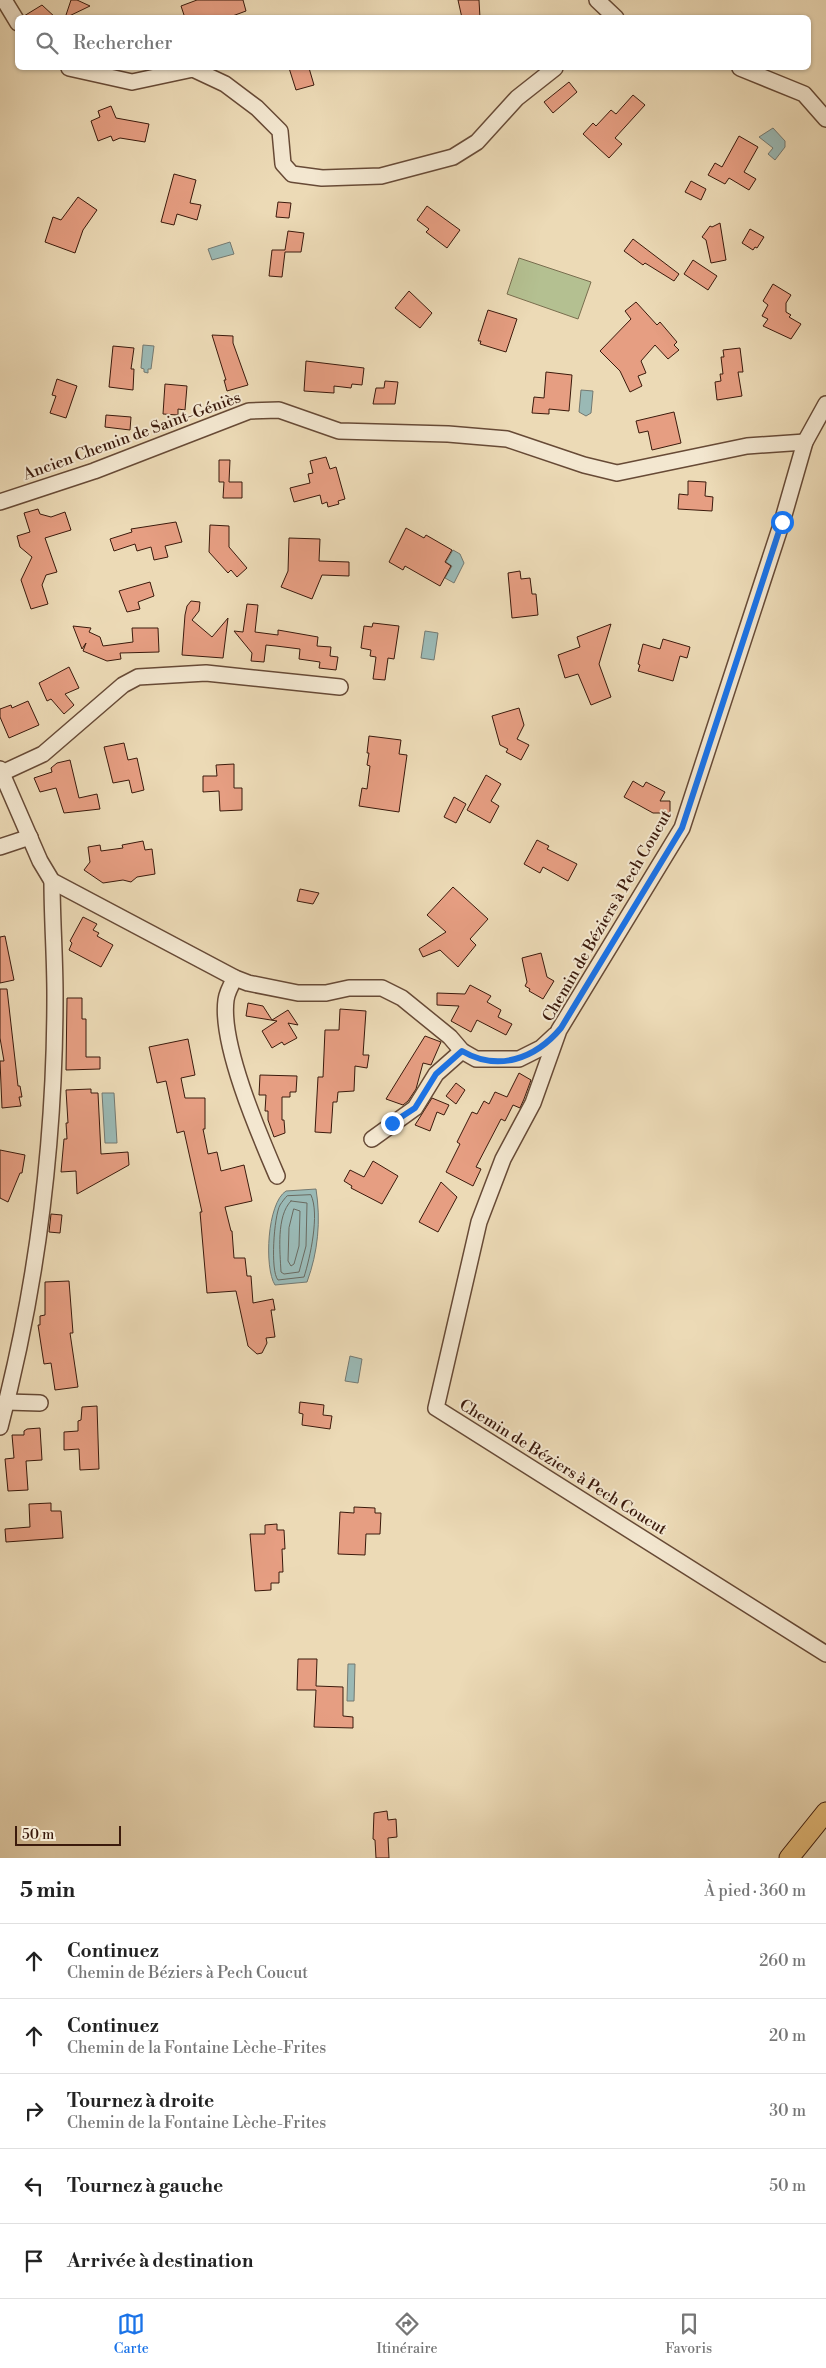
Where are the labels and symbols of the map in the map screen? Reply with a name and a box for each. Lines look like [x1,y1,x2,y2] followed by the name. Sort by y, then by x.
[19,387,244,485] street label: Ancien Chemin de Saint-Géniès
[771,511,794,534] route start
[538,806,676,1025] street label: Chemin de Béziers à Pech Coucut
[381,1112,404,1135] route end
[456,1395,671,1539] street label: Chemin de Béziers à Pech Coucut
[15,1823,121,1846] scale bar

